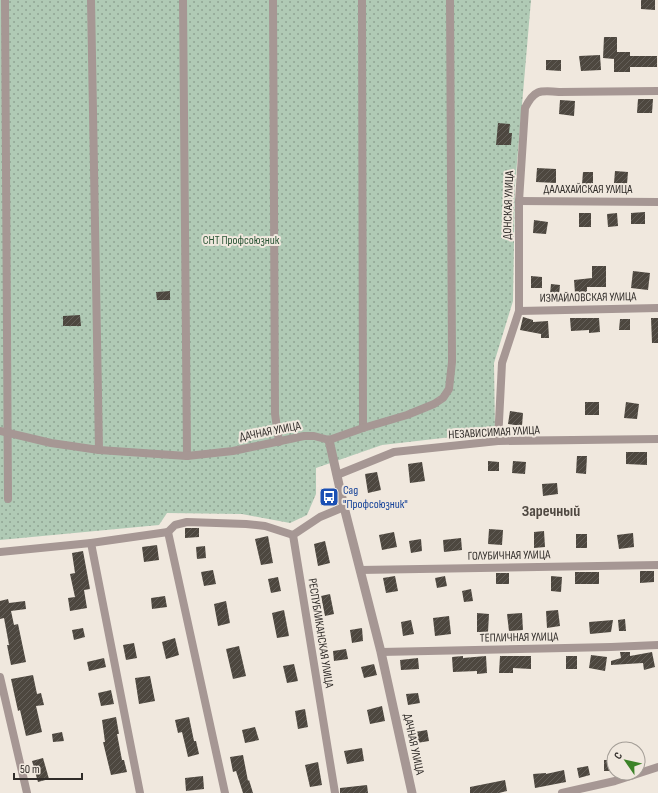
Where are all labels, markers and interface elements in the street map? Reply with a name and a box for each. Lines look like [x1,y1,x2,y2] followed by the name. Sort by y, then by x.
[500,170,517,240] street label: ДОНСКАЯ УЛИЦА
[544,182,633,197] street label: ДАЛАХАЙСКАЯ УЛИЦА
[203,233,280,248] park label: СНТ Профсоюзник
[539,289,637,306] street label: ИЗМАЙЛОВСКАЯ УЛИЦА
[238,418,303,445] street label: ДАЧНАЯ УЛИЦА
[448,423,541,442] street label: НЕЗАВИСИМАЯ УЛИЦА
[343,483,408,512] place label: Сад "Профсоюзник"
[318,486,340,508] bus stop icon: Сад "Профсоюзник"
[522,502,580,521] district label: Заречный
[468,547,551,564] street label: ГОЛУБИЧНАЯ УЛИЦА
[304,577,337,690] street label: РЕСПУБЛИКАНСКАЯ УЛИЦА
[480,629,559,646] street label: ТЕПЛИЧНАЯ УЛИЦА
[400,712,427,777] street label: ДАЧНАЯ УЛИЦА
[606,741,646,781] north arrow
[611,749,625,762] text: С
[14,755,82,781] scale bar
[20,762,40,777] text: 50 m

